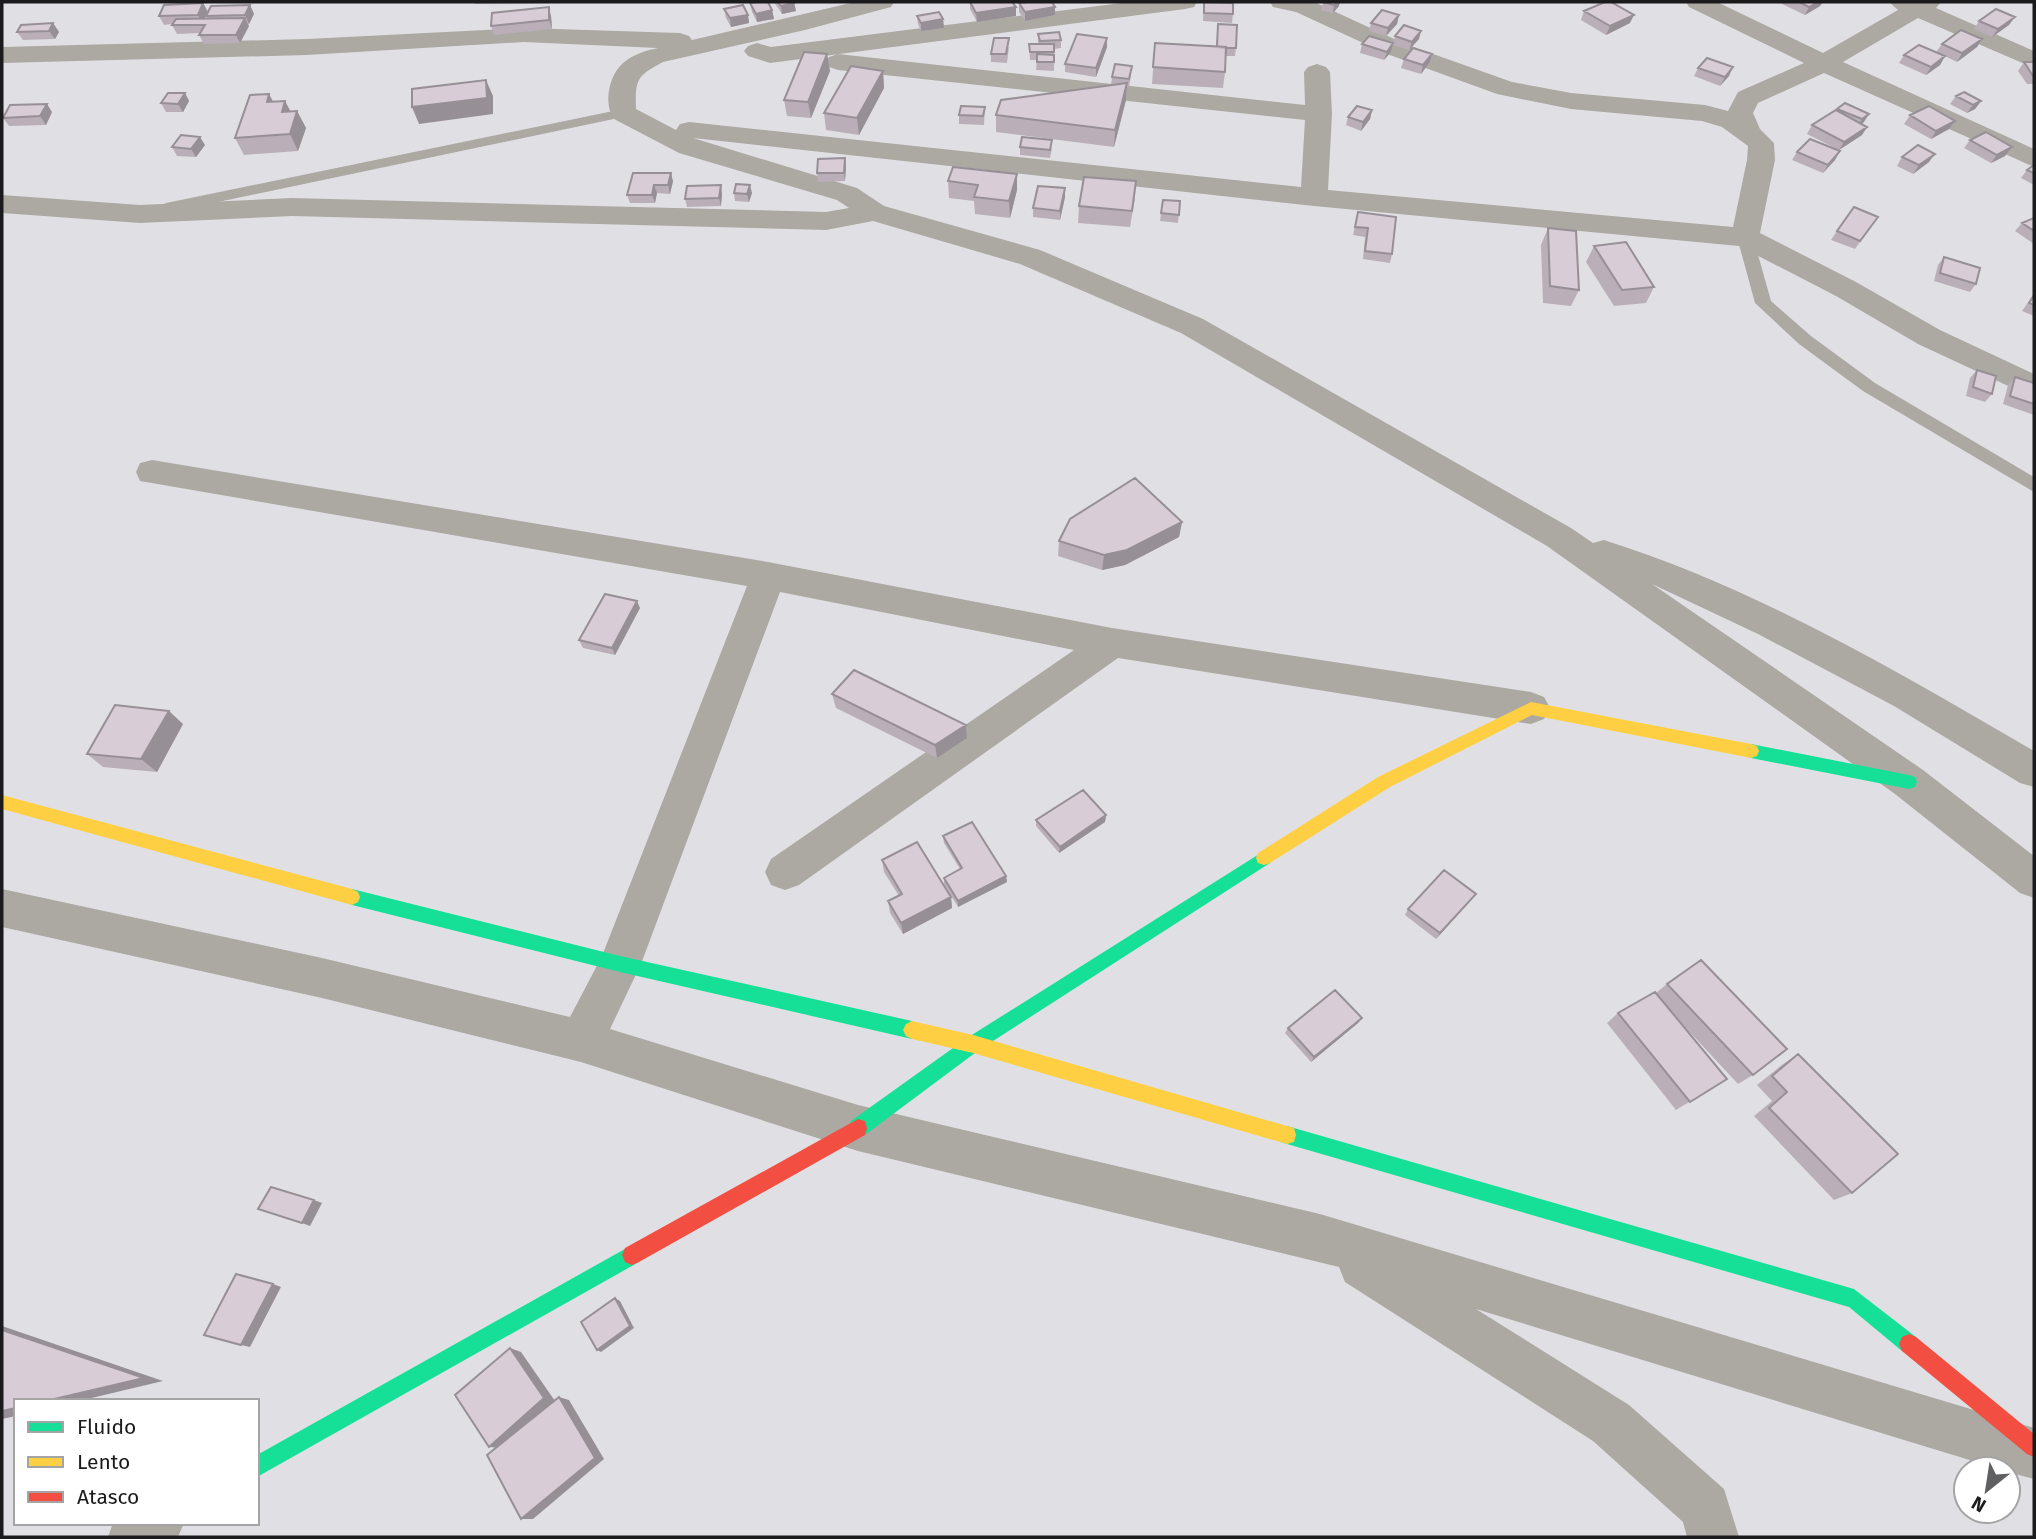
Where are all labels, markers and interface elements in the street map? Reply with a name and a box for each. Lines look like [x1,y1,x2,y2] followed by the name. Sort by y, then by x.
[14,1399,259,1525] legend
[77,1414,136,1440] text: Fluido
[77,1449,130,1475] text: Lento
[1952,1455,2022,1525] north arrow
[77,1484,139,1510] text: Atasco
[1968,1491,1990,1517] text: N

